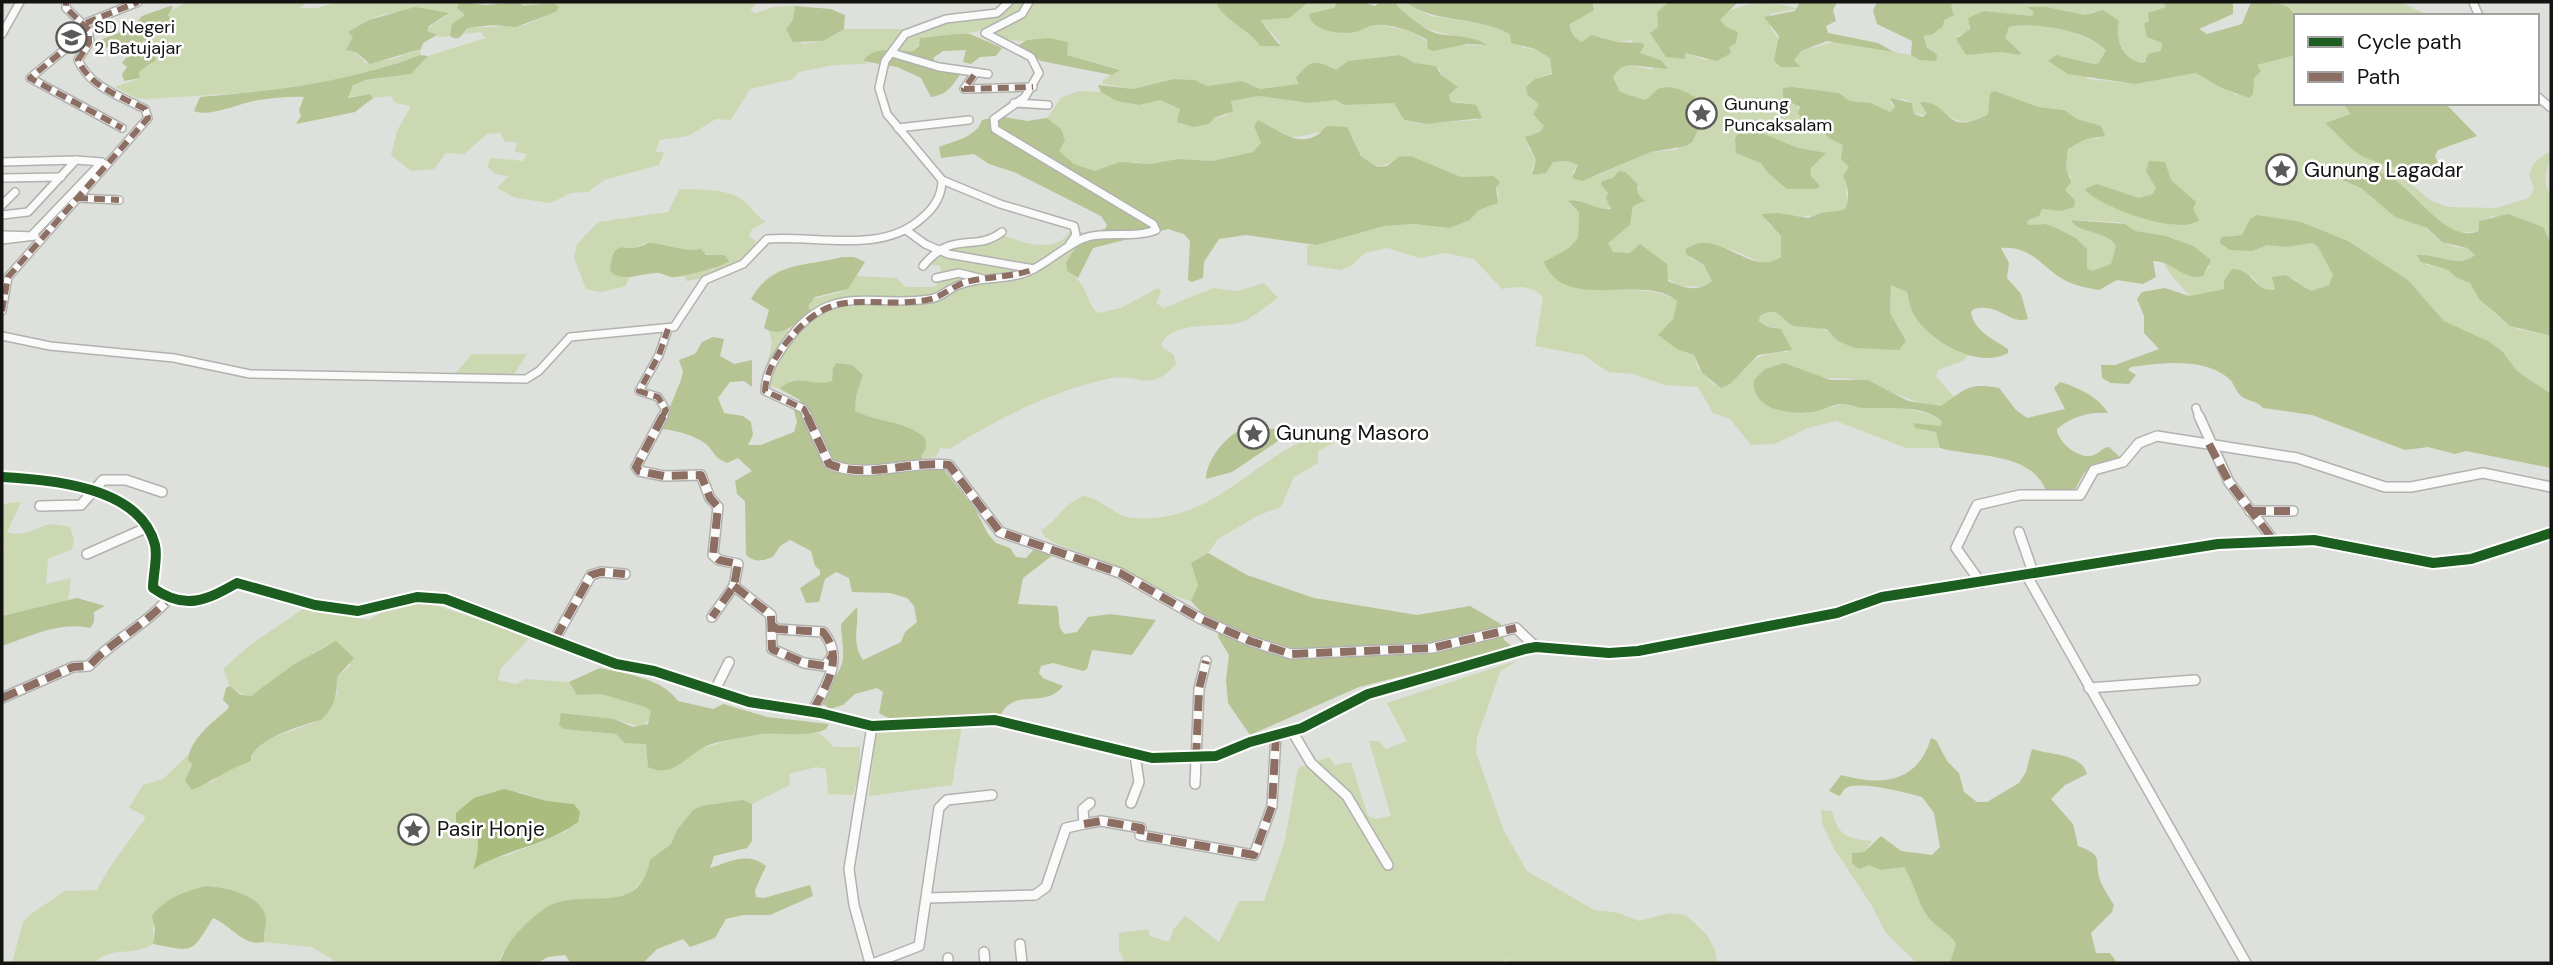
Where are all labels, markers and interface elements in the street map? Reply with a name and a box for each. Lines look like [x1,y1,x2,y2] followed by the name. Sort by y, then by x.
[2294,14,2539,105] legend
[94,15,182,60] place label: SD Negeri 2 Batujajar
[54,20,88,54] school or university icon: SD Negeri 2 Batujajar
[2357,28,2462,56] text: Cycle path
[2357,63,2400,91] text: Path
[1724,92,1832,137] place label: Gunung Puncaksalam
[1684,97,1718,131] place icon: Gunung Puncaksalam
[2264,153,2298,187] place icon: Gunung Lagadar
[2304,156,2464,184] place label: Gunung Lagadar
[1236,416,1270,450] place icon: Gunung Masoro
[1276,419,1429,447] place label: Gunung Masoro
[397,812,431,846] place icon: Pasir Honje
[437,815,545,843] place label: Pasir Honje

